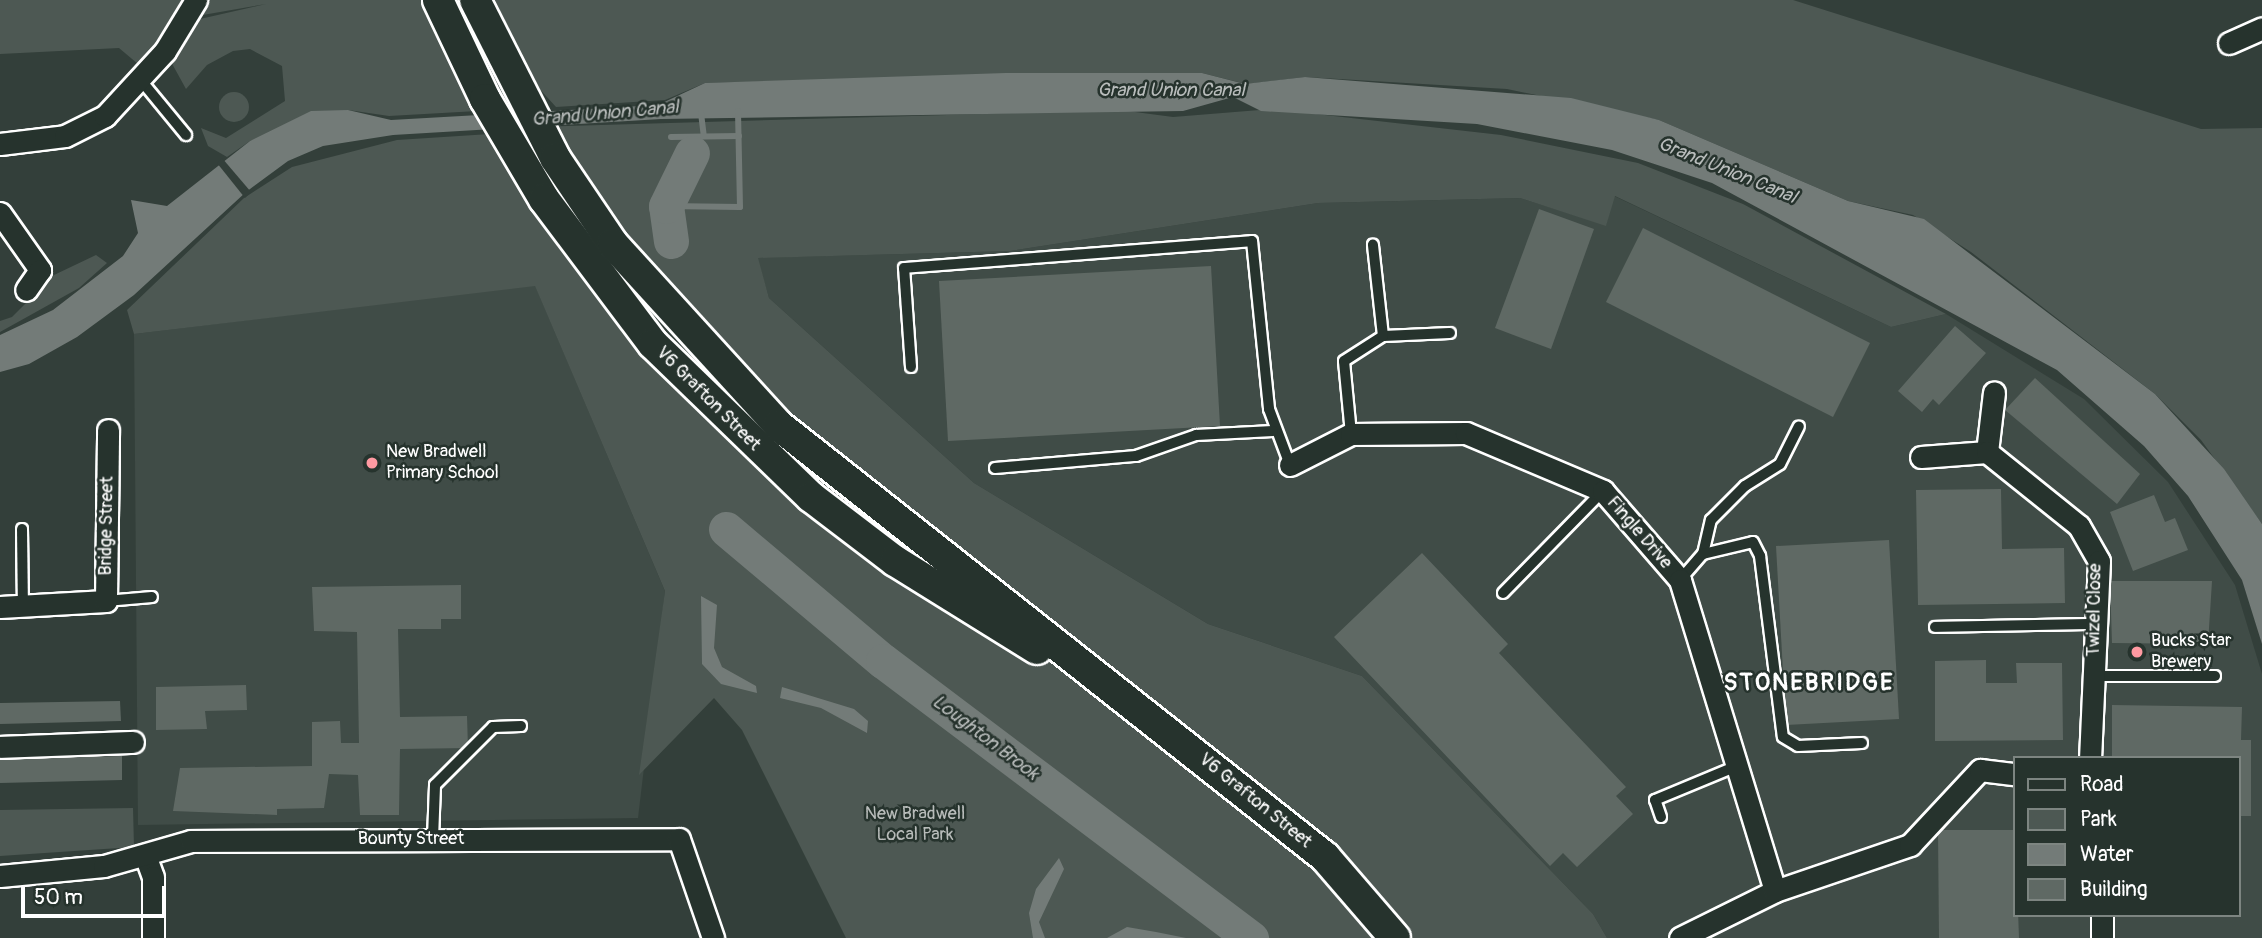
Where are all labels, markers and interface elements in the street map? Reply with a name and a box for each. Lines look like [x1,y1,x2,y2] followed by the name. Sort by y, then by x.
[1097,80,1245,102] water label: Grand Union Canal
[531,96,679,132] water label: Grand Union Canal
[1654,133,1800,209] water label: Grand Union Canal
[651,342,765,456] street label: V6 Grafton Street
[386,442,499,484] place label: New Bradwell Primary School
[364,455,380,471] marker: New Bradwell Primary School
[95,476,119,576] street label: Bridge Street
[1602,492,1676,574] street label: Fingle Drive
[2083,563,2107,657] street label: Twizel Close
[2151,631,2231,674] place label: Bucks Star Brewery
[2129,644,2145,660] marker: Bucks Star Brewery
[1725,669,1893,697] district label: STONEBRIDGE
[927,691,1043,785] water label: Loughton Brook
[1194,749,1316,853] street label: V6 Grafton Street
[2014,756,2241,917] legend
[2080,771,2124,798] text: Road
[865,804,965,846] park label: New Bradwell Local Park
[2080,806,2117,833] text: Park
[358,828,464,850] street label: Bounty Street
[2080,841,2133,868] text: Water
[24,872,170,916] scale bar
[2080,876,2147,903] text: Building
[34,884,83,911] text: 50 m

